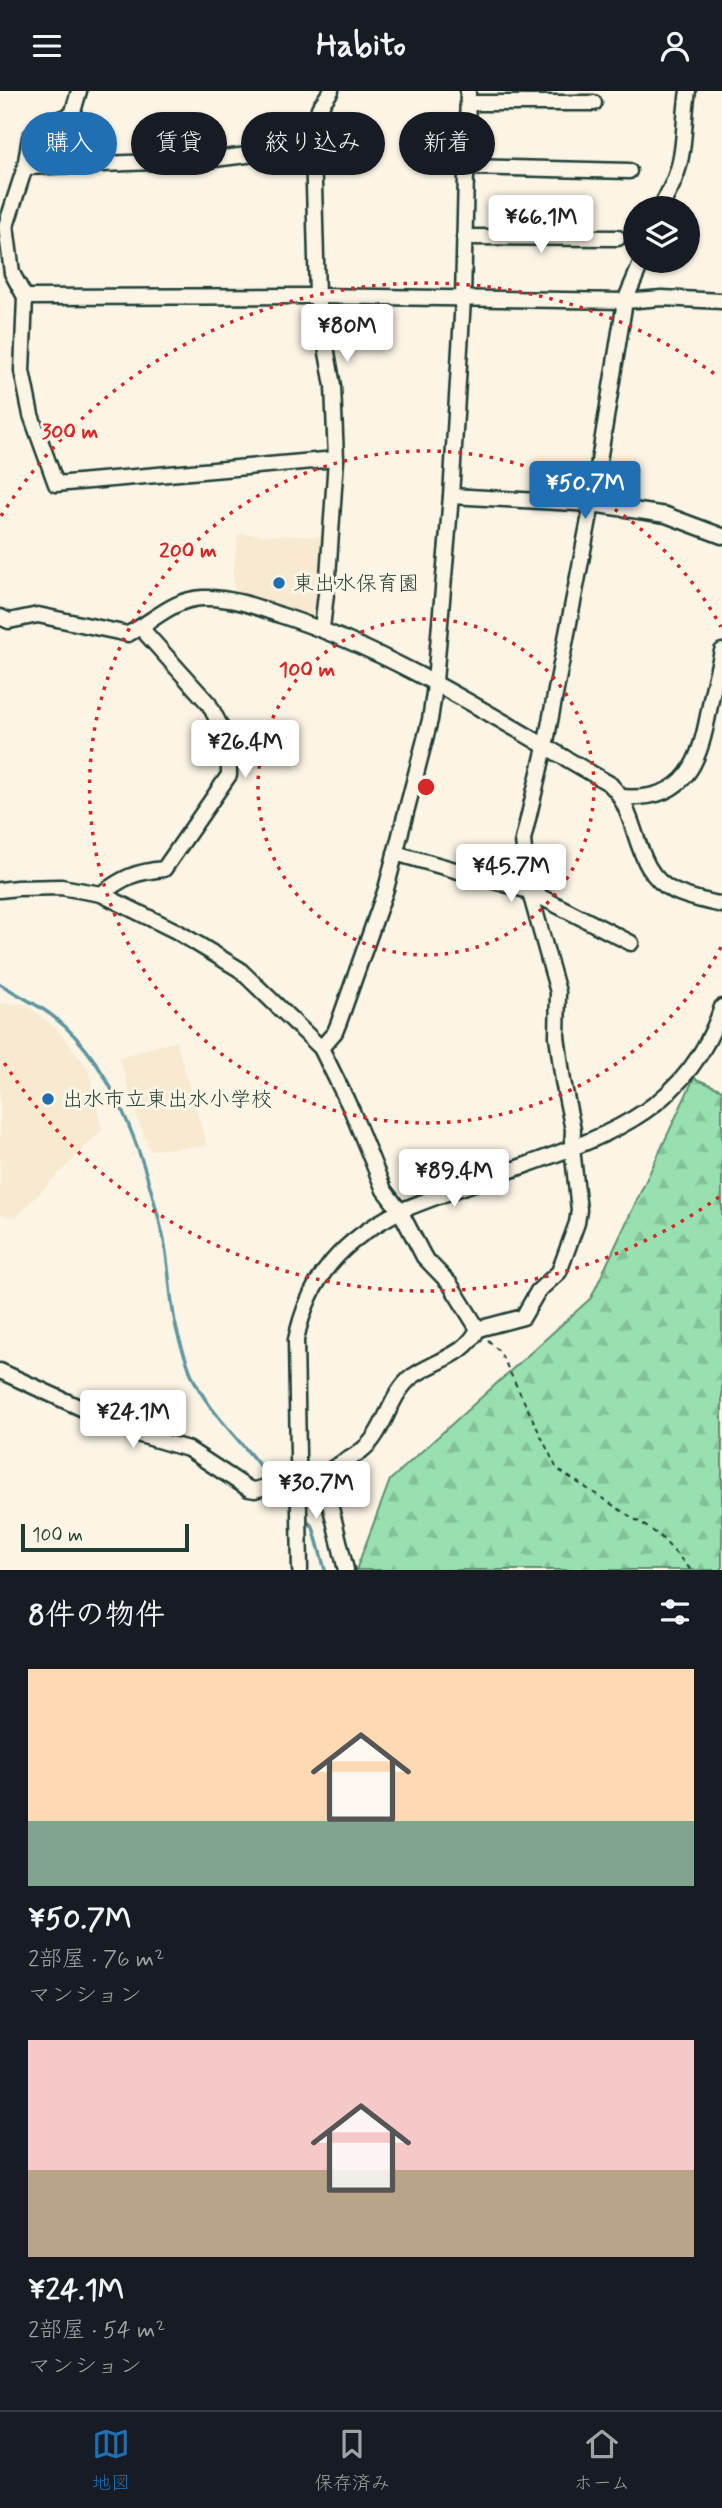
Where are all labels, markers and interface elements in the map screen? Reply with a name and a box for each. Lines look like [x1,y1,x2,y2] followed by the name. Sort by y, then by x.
[316,25,406,67] text: Habito
[28,27,66,65] icon: menu
[656,27,694,65] icon: person
[21,112,117,175] chip: 購入
[131,112,227,175] chip: 賃貸
[241,112,385,175] chip: 絞り込み
[399,112,495,175] chip: 新着
[484,195,598,255] pin: ¥66.1M
[623,196,700,273] map controls
[623,196,700,273] button: layers
[504,203,578,233] text: ¥66.1M
[306,305,388,364] pin: ¥80M
[317,312,377,342] text: ¥80M
[42,418,99,446] text: 300 m
[528,461,642,521] pin: ¥50.7M
[545,469,625,499] text: ¥50.7M
[159,537,217,565] text: 200 m
[293,570,419,598] place label: 東出水保育園
[271,575,287,591] marker: 東出水保育園
[279,656,335,684] text: 100 m
[188,721,302,780] pin: ¥26.4M
[207,728,283,758] text: ¥26.4M
[414,775,438,799] centre of rings
[454,845,568,904] pin: ¥45.7M
[472,852,550,882] text: ¥45.7M
[62,1086,272,1114] place label: 出水市立東出水小学校
[40,1091,56,1107] marker: 出水市立東出水小学校
[397,1149,511,1209] pin: ¥89.4M
[415,1157,493,1187] text: ¥89.4M
[76,1391,190,1450] pin: ¥24.1M
[96,1398,170,1428] text: ¥24.1M
[259,1461,373,1521] pin: ¥30.7M
[278,1469,354,1499] text: ¥30.7M
[21,1521,189,1553] scale bar
[32,1523,83,1548] text: 100 m
[656,1593,694,1631] icon: filters
[28,1596,165,1635] text: 8件の物件
[298,1714,424,1840] icon: home
[28,1900,131,1939] text: ¥50.7M
[28,1945,164,1975] text: 2部屋 · 76 m²
[28,1981,142,2011] text: マンション
[298,2085,424,2211] icon: home
[28,2271,124,2310] text: ¥24.1M
[28,2316,165,2346] text: 2部屋 · 54 m²
[28,2352,142,2382] text: マンション
[92,2425,130,2496] tab: 地図
[314,2425,390,2496] tab: 保存済み
[574,2425,630,2496] tab: ホーム

